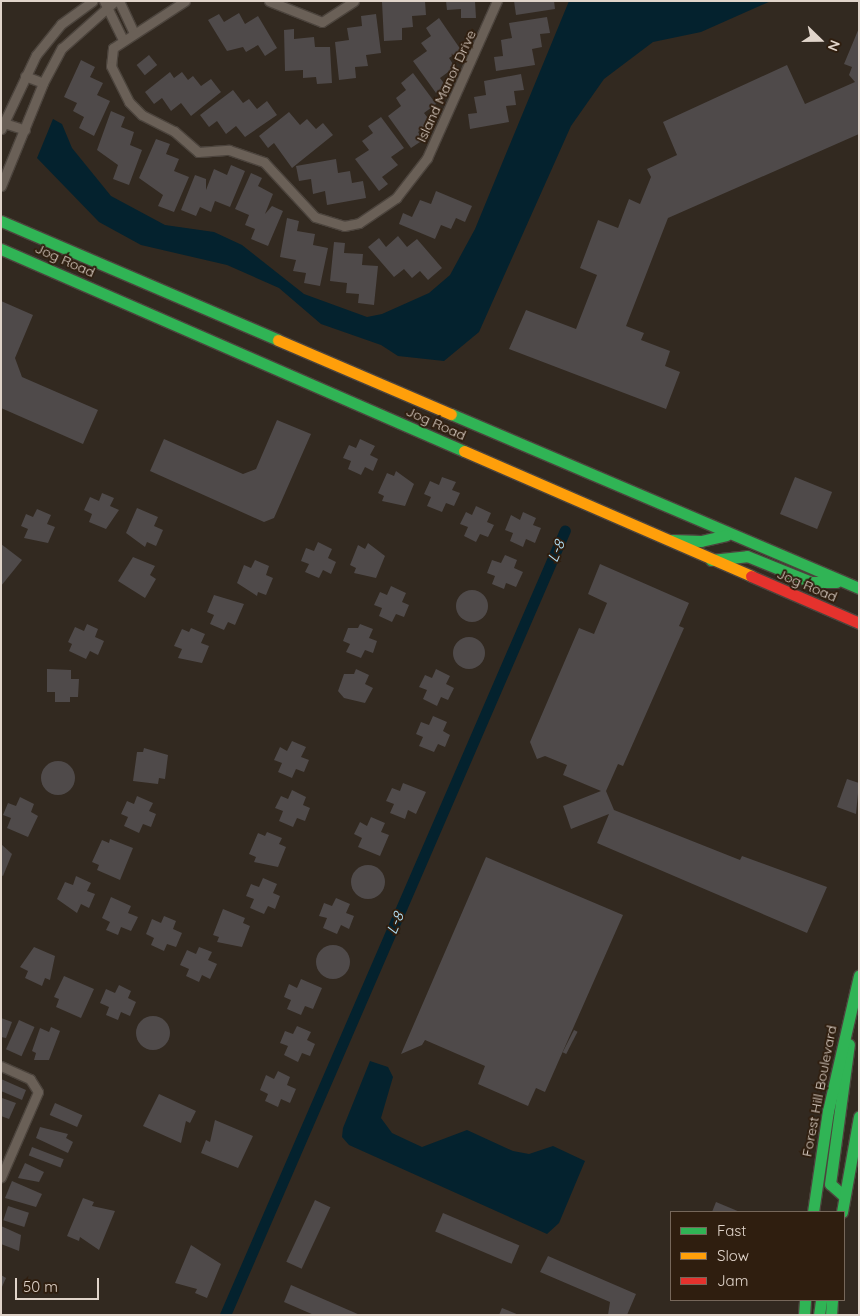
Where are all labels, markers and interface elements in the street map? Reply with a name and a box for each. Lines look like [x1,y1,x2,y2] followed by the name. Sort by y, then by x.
[795,15,845,65] north arrow
[413,27,479,145] street label: Island Manor Drive
[824,37,844,54] text: N
[32,239,98,281] street label: Jog Road
[403,402,469,444] street label: Jog Road
[543,537,569,565] water label: L-8
[774,565,840,605] street label: Jog Road
[382,909,408,937] water label: L-8
[798,1024,840,1158] street label: Forest Hill Boulevard
[670,1211,845,1301] legend
[717,1221,746,1240] text: Fast
[717,1246,749,1265] text: Slow
[18,1268,101,1300] scale bar
[717,1271,748,1290] text: Jam
[23,1277,58,1296] text: 50 m

